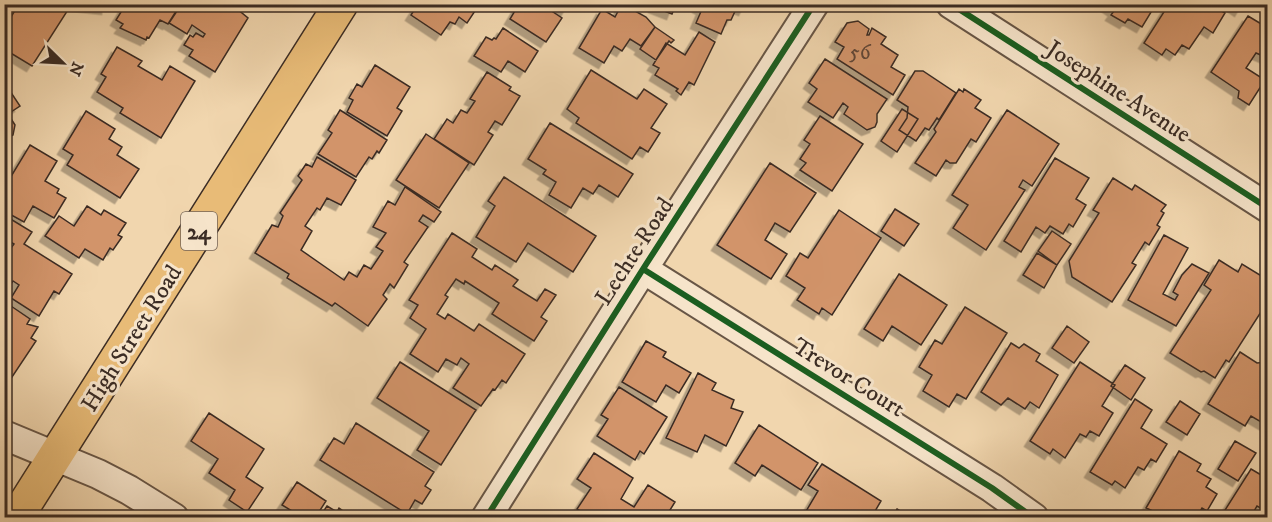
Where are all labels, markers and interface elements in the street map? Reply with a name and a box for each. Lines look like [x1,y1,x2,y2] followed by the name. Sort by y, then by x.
[33,33,93,93] north arrow
[1039,33,1196,150] street label: Josephine Avenue
[849,40,872,66] house number: 56
[64,59,88,79] text: N
[589,192,681,311] street label: Lechte Road
[181,212,217,250] road number: 24
[75,260,189,417] street label: High Street Road
[787,332,910,424] street label: Trevor Court

